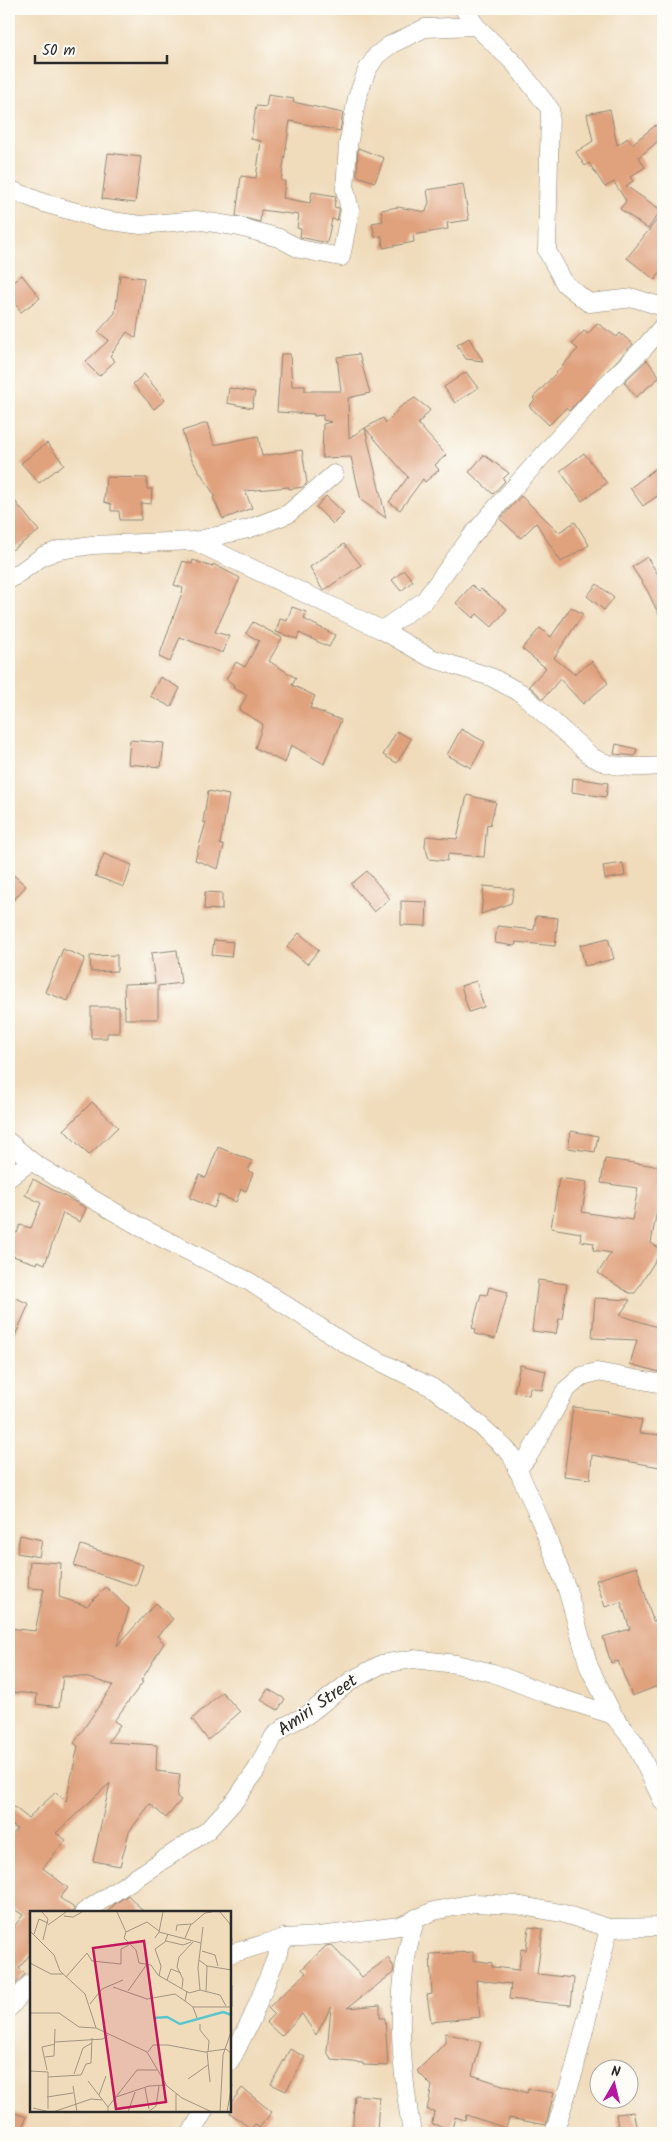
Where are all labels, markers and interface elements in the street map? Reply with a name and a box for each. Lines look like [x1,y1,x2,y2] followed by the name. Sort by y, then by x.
[35,32,168,64] scale bar
[42,39,76,63] text: 50 m
[272,1667,365,1744] street label: Amiri Street
[30,1911,231,2112] inset map
[590,2060,640,2110] north arrow
[610,2061,622,2084] text: N

